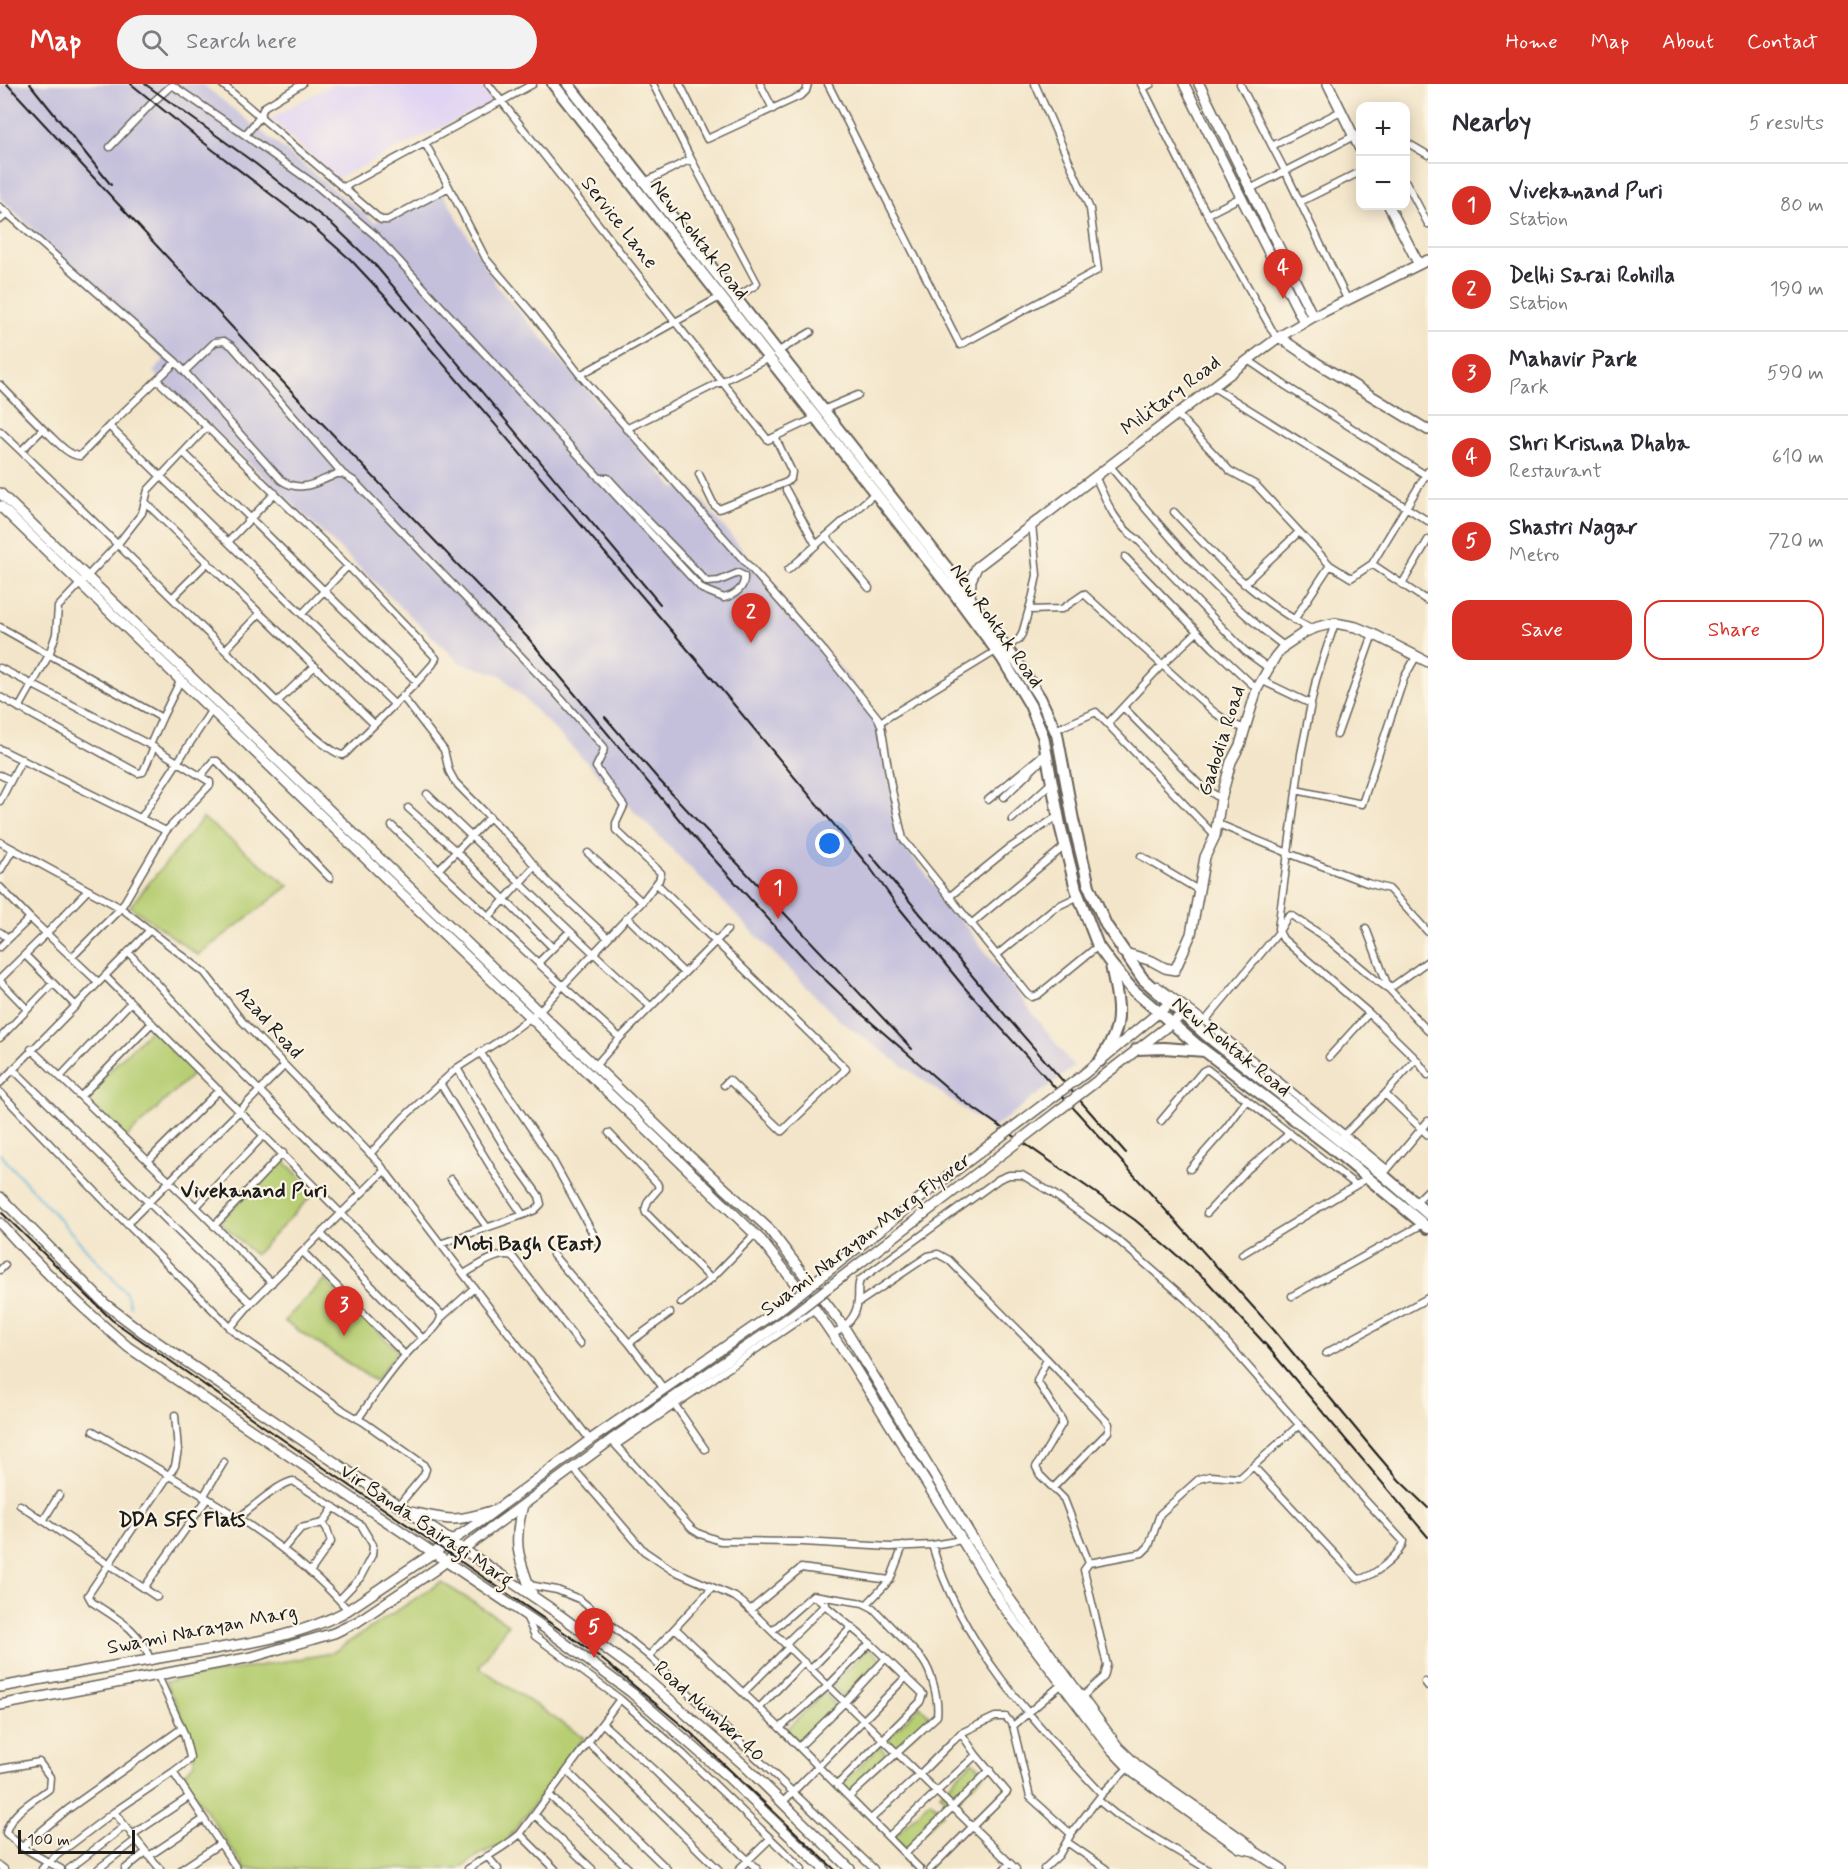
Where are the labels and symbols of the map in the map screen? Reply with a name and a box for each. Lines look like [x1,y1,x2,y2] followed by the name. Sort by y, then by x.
[574,171,664,275] street label: Service Lane
[643,174,755,306] street label: New Rohtak Road
[1264,250,1302,299] pin: 4
[1116,350,1226,442] street label: Military Road
[943,558,1049,694] street label: New Rohtak Road
[732,594,771,643] pin: 2
[1192,682,1252,800] street label: Gadodia Road
[815,829,844,858] your location
[758,870,798,919] pin: 1
[229,981,309,1065] street label: Azad Road
[1166,990,1296,1104] street label: New Rohtak Road
[755,1147,977,1323] street label: Swami Narayan Marg Flyover
[181,1177,328,1205] district label: Vivekanand Puri
[453,1230,601,1260] district label: Moti Bagh (East)
[324,1286,364,1336] pin: 3
[333,1458,518,1596] street label: Vir Banda Bairagi Marg
[118,1506,246,1534] district label: DDA SFS Flats
[105,1598,299,1662] street label: Swami Narayan Marg
[574,1608,614,1658] pin: 5
[648,1655,770,1769] street label: Road Number 40
[18,1827,135,1854] scale bar

